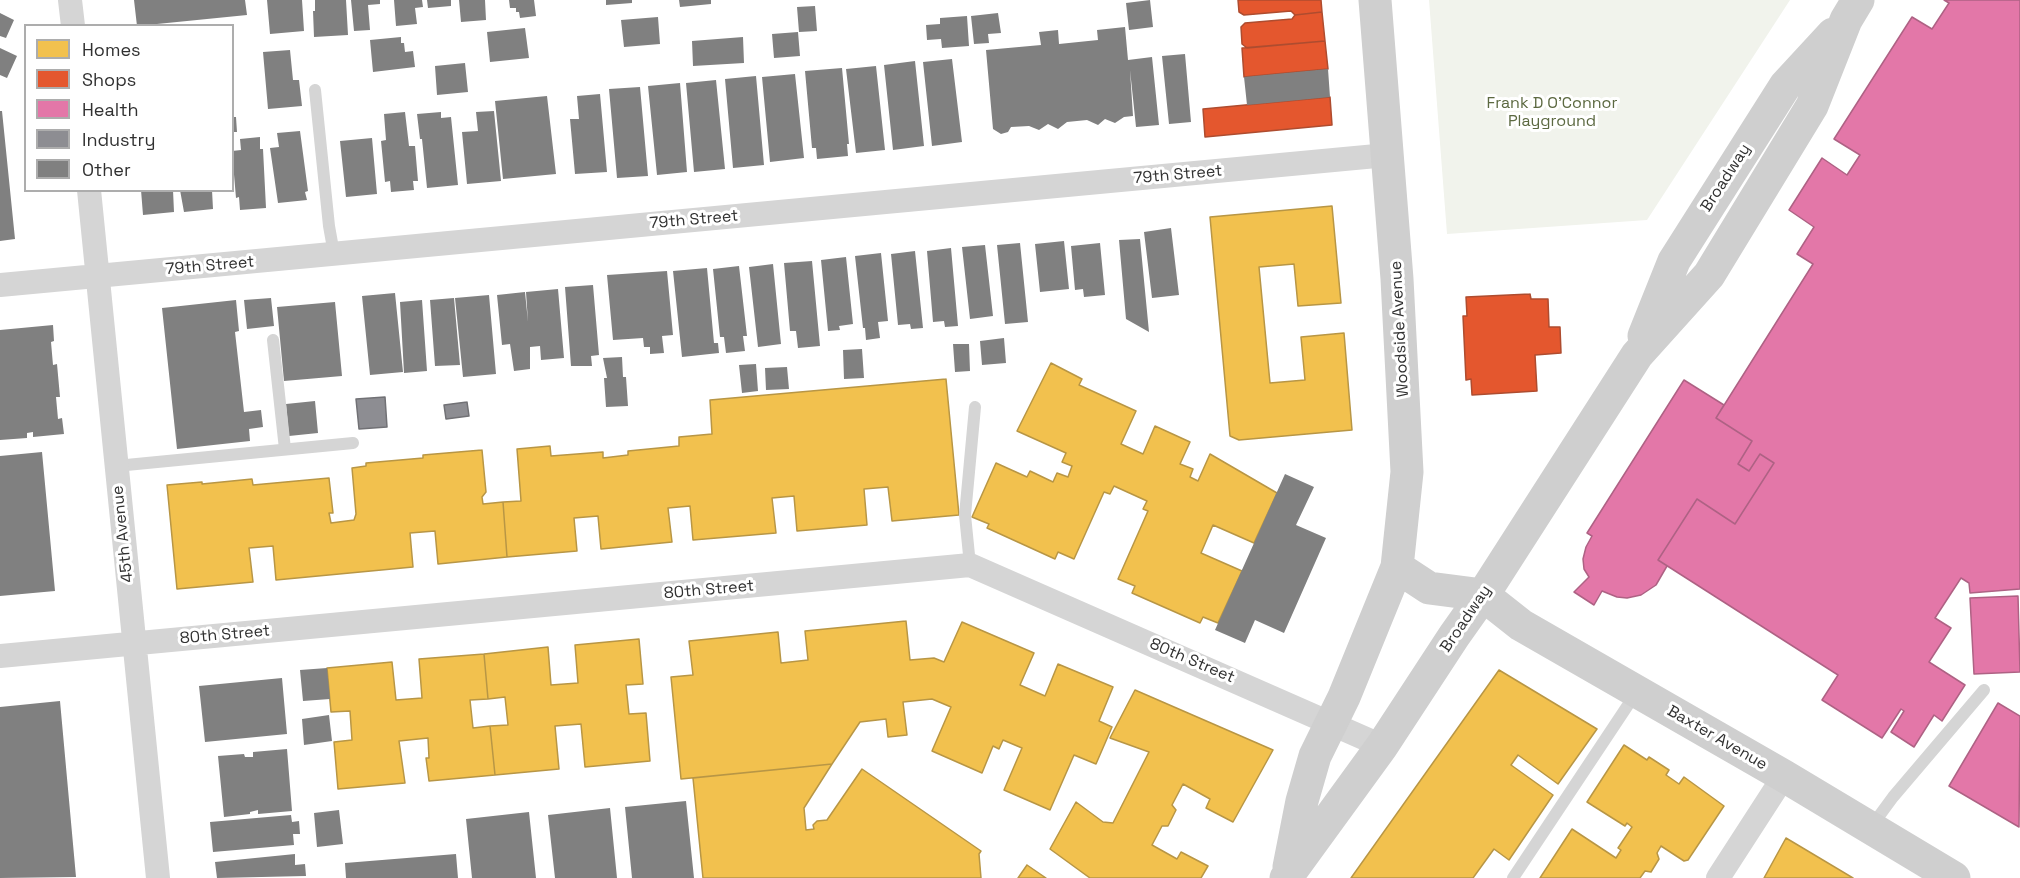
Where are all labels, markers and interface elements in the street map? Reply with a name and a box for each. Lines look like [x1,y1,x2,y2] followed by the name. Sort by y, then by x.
[24,24,234,192] legend
[82,38,141,61] text: Homes
[82,68,136,91] text: Shops
[1487,94,1617,132] park label: Frank D O'Connor Playground
[82,98,139,121] text: Health
[82,128,155,151] text: Industry
[1697,140,1755,216] street label: Broadway
[82,158,131,181] text: Other
[1133,162,1223,188] street label: 79th Street
[649,207,739,233] street label: 79th Street
[165,253,255,279] street label: 79th Street
[1387,260,1413,398] street label: Woodside Avenue
[108,485,138,583] street label: 45th Avenue
[663,576,755,604] street label: 80th Street
[1437,582,1495,656] street label: Broadway
[179,621,271,649] street label: 80th Street
[1147,635,1237,687] street label: 80th Street
[1664,702,1770,774] street label: Baxter Avenue

